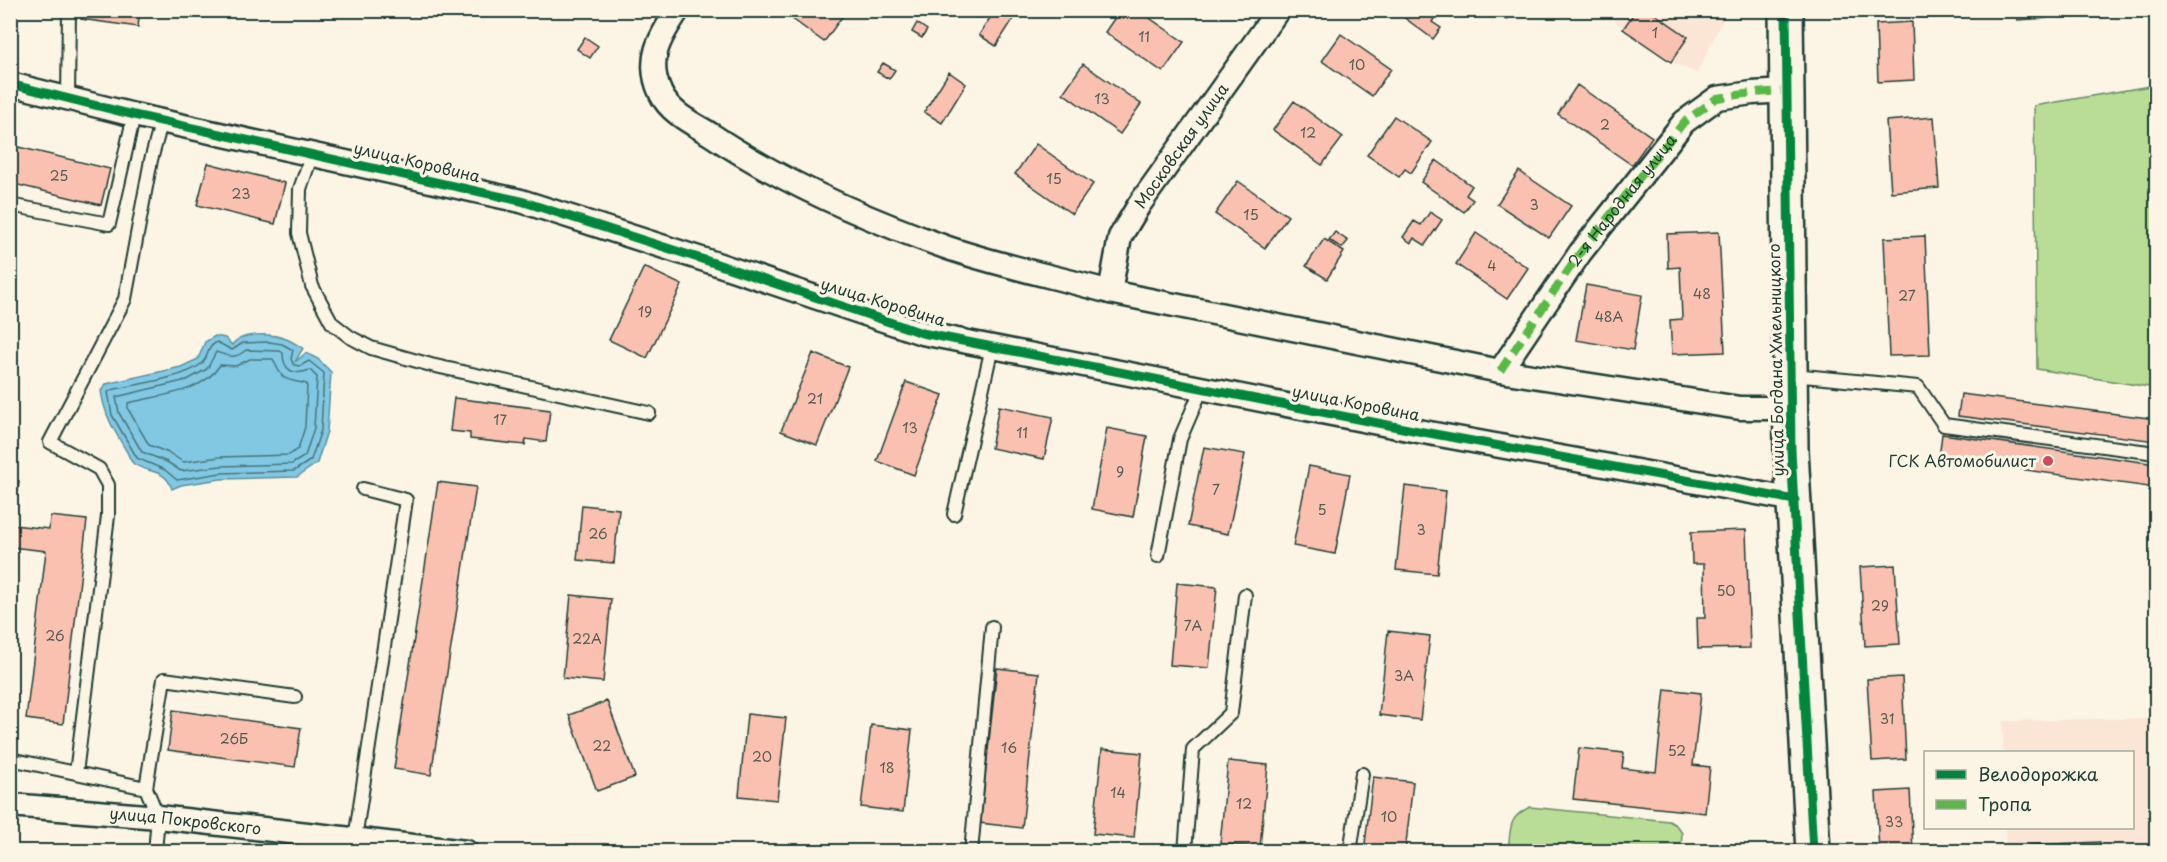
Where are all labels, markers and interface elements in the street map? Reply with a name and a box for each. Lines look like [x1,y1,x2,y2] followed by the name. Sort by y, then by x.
[1652,22,1658,43] house number: 1
[1138,26,1150,47] house number: 11
[1349,54,1365,75] house number: 10
[1128,78,1233,213] street label: Московская улица
[1094,88,1110,109] house number: 13
[1600,114,1610,135] house number: 2
[1300,122,1316,143] house number: 12
[1561,128,1681,271] street label: 2-я Народная улица
[352,135,483,187] street label: улица Коровина
[50,165,68,186] house number: 25
[1046,168,1062,189] house number: 15
[232,183,250,204] house number: 23
[1529,194,1539,215] house number: 3
[1243,204,1259,225] house number: 15
[1761,243,1789,477] street label: улица Богдана Хмельницкого
[1487,255,1497,276] house number: 4
[818,271,949,331] street label: улица Коровина
[1693,283,1711,304] house number: 48
[1898,285,1916,306] house number: 27
[638,301,652,322] house number: 19
[1595,306,1624,327] house number: 48А
[1290,378,1422,426] street label: улица Коровина
[807,388,823,409] house number: 21
[493,409,507,430] house number: 17
[902,417,918,438] house number: 13
[1016,422,1028,443] house number: 11
[1889,448,2036,472] place label: ГСК Автомобилист
[2041,454,2055,468] marker: ГСК Автомобилист
[1116,461,1124,482] house number: 9
[1212,479,1220,500] house number: 7
[1317,499,1327,520] house number: 5
[1416,519,1426,540] house number: 3
[588,523,608,544] house number: 26
[1716,580,1736,601] house number: 50
[1871,595,1889,616] house number: 29
[1184,615,1203,636] house number: 7А
[45,625,65,646] house number: 26
[572,628,602,649] house number: 22А
[1394,665,1414,686] house number: 3А
[1880,708,1894,729] house number: 31
[220,728,248,749] house number: 26Б
[593,735,611,756] house number: 22
[1001,737,1017,758] house number: 16
[1668,740,1686,761] house number: 52
[752,746,772,767] house number: 20
[1924,751,2134,829] legend
[879,757,895,778] house number: 18
[1978,760,2099,787] text: Велодорожка
[1110,782,1126,803] house number: 14
[1978,790,2031,817] text: Тропа
[1236,793,1252,814] house number: 12
[108,800,263,840] street label: улица Покровского
[1381,806,1397,827] house number: 10
[1885,811,1903,832] house number: 33

